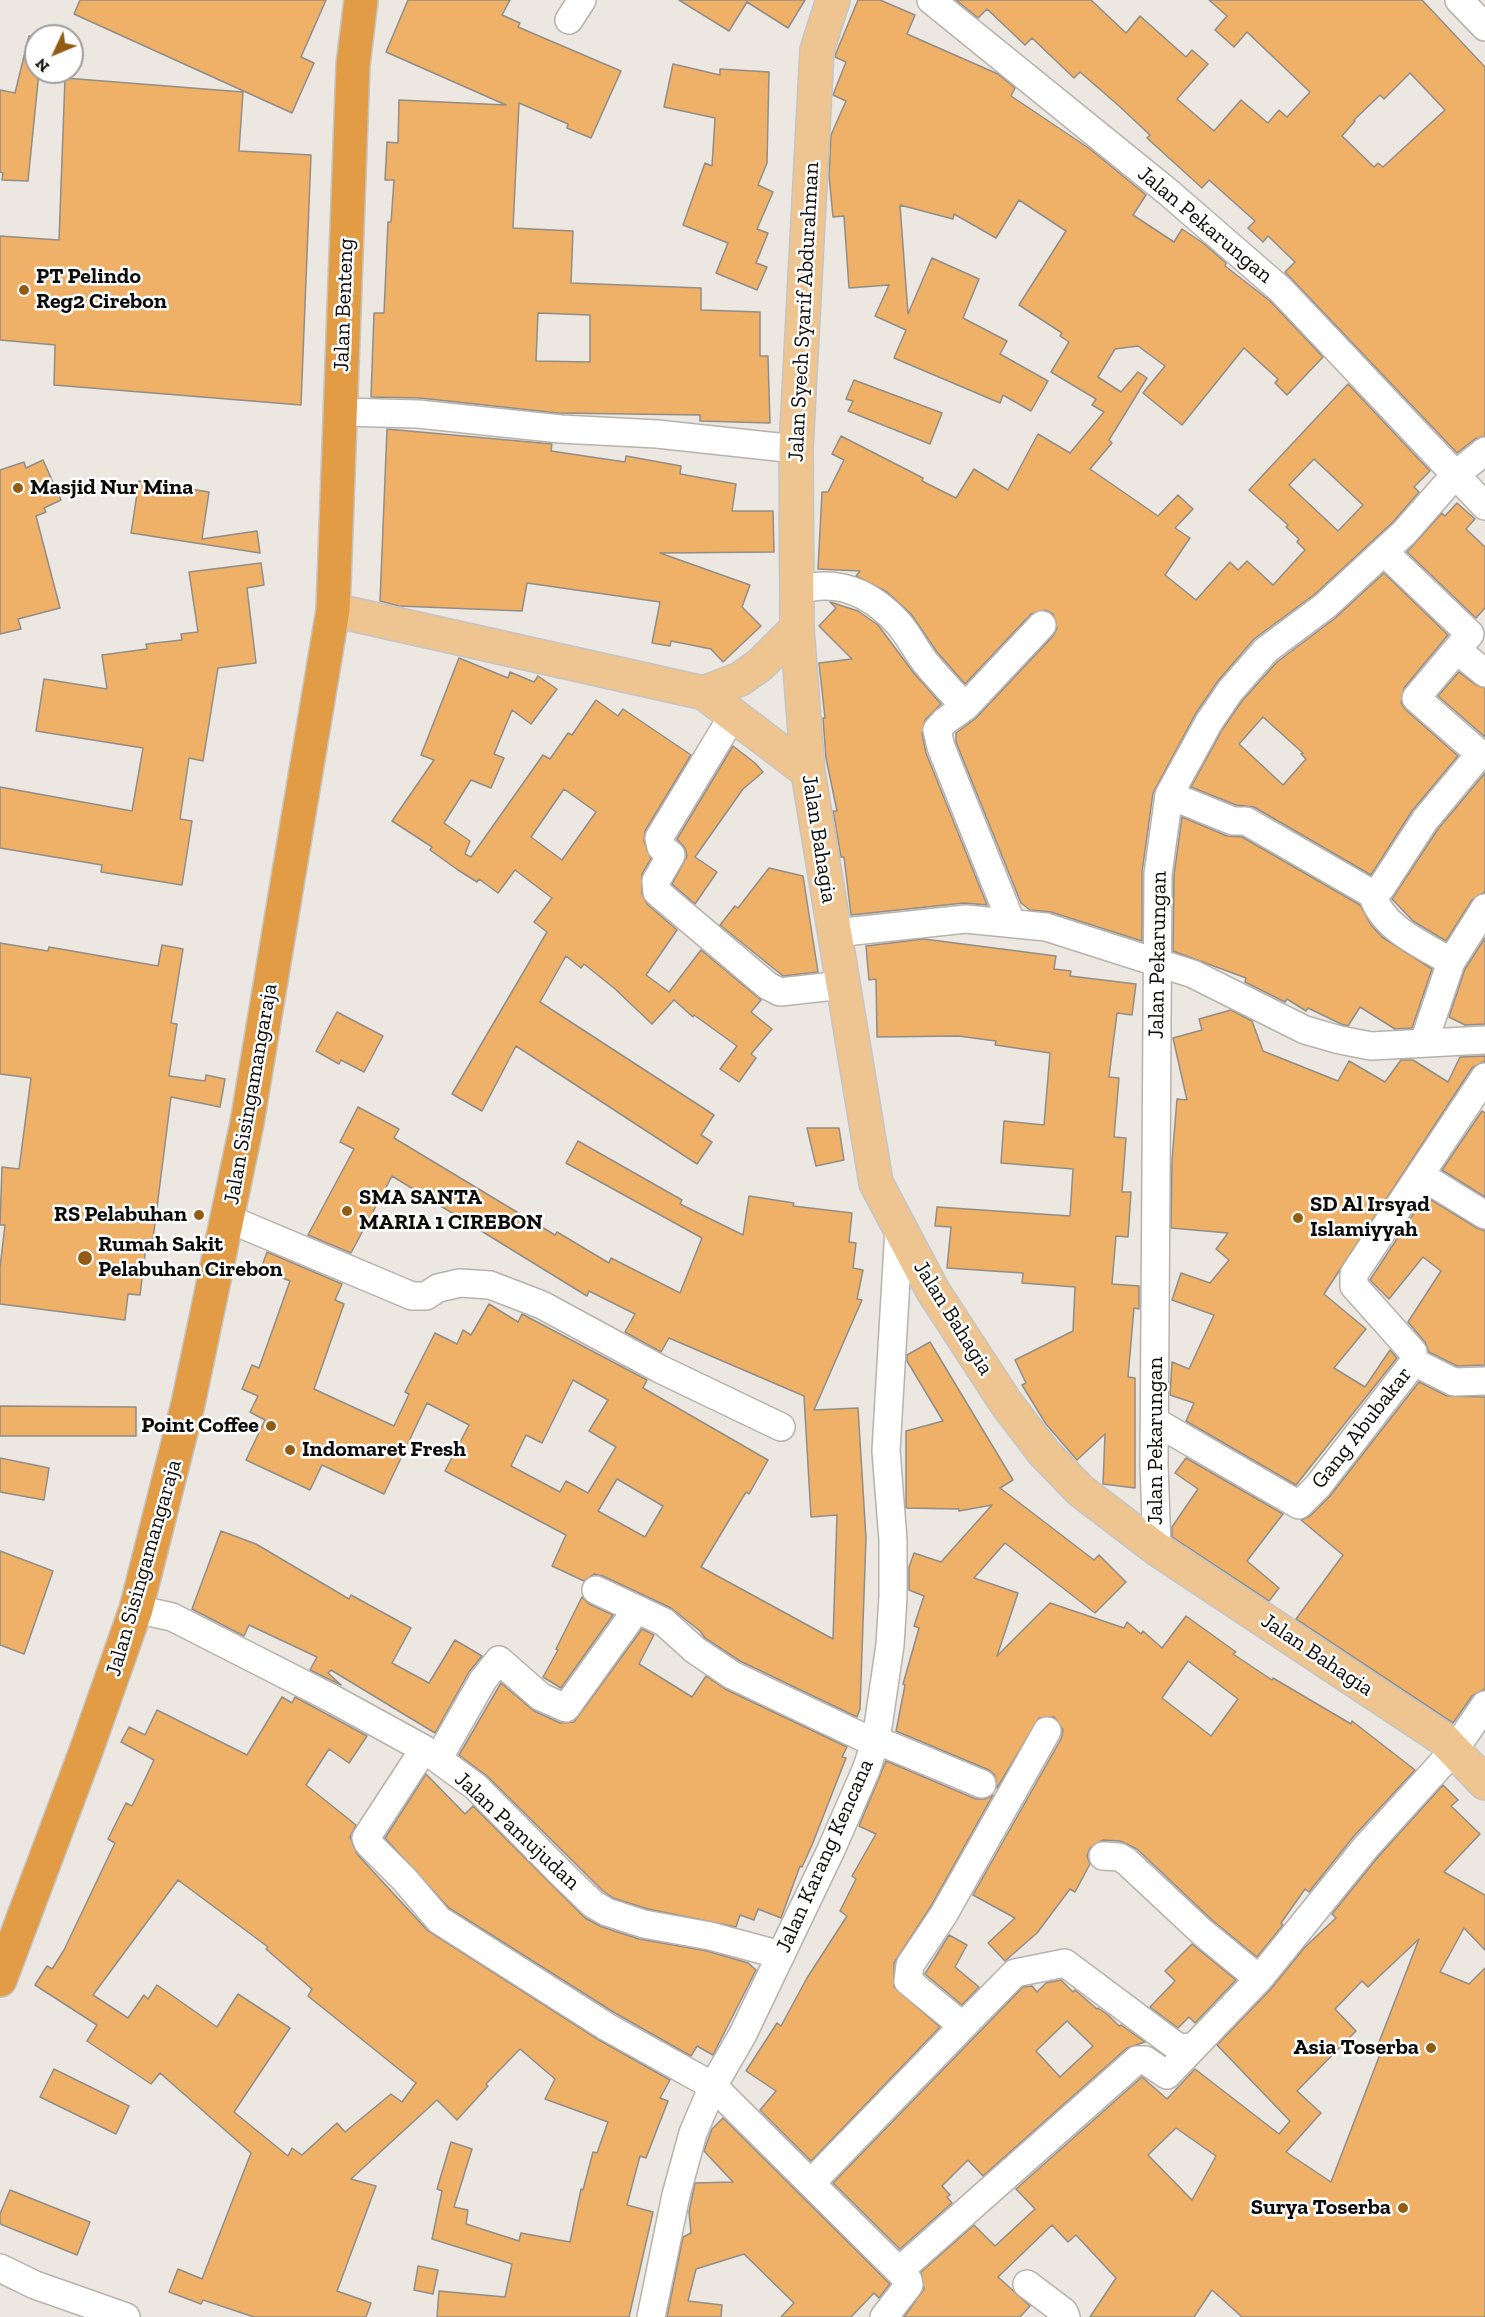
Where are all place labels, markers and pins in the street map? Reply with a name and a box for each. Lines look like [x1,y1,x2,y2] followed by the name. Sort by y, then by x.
[36,264,167,316] place label: PT Pelindo Reg2 Cirebon
[17,283,31,297] marker: PT Pelindo Reg2 Cirebon
[30,475,193,501] place label: Masjid Nur Mina
[11,481,25,495] marker: Masjid Nur Mina
[359,1185,543,1236] place label: SMA SANTA MARIA 1 CIREBON
[1310,1192,1430,1244] place label: SD Al Irsyad Islamiyyah
[54,1202,187,1228] place label: RS Pelabuhan
[340,1204,354,1218] marker: SMA SANTA MARIA 1 CIREBON
[192,1208,206,1222] marker: RS Pelabuhan
[1291,1211,1305,1225] marker: SD Al Irsyad Islamiyyah
[98,1232,283,1284] place label: Rumah Sakit Pelabuhan Cirebon
[76,1249,94,1267] marker: Rumah Sakit Pelabuhan Cirebon
[141,1413,259,1439] place label: Point Coffee
[264,1419,278,1433] marker: Point Coffee
[302,1437,466,1463] place label: Indomaret Fresh
[283,1443,297,1457] marker: Indomaret Fresh
[1293,2035,1419,2061] place label: Asia Toserba
[1424,2041,1438,2055] marker: Asia Toserba
[1251,2195,1391,2221] place label: Surya Toserba
[1396,2201,1410,2215] marker: Surya Toserba

